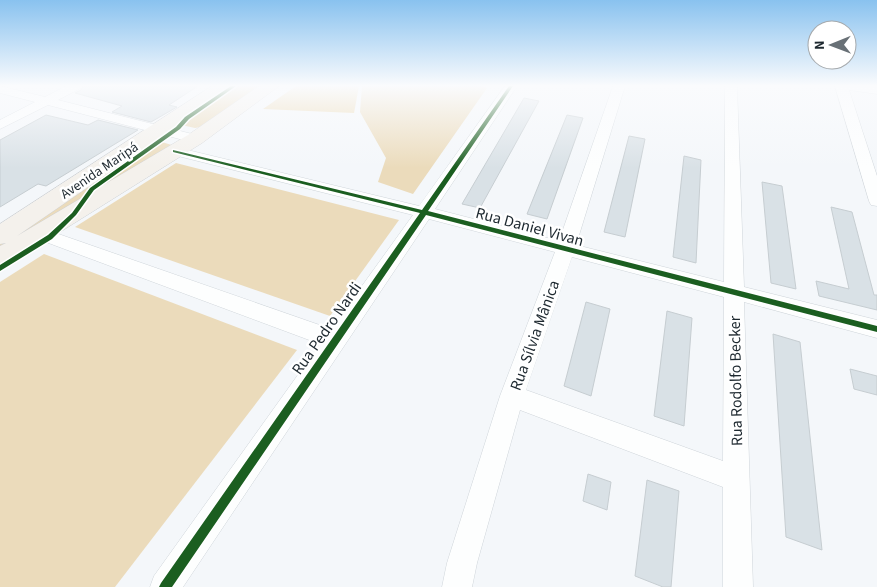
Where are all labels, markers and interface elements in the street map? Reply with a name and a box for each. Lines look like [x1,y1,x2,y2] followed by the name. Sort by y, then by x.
[807,20,857,70] north arrow
[810,40,830,50] text: N
[57,137,142,204] street label: Avenida Maripá
[473,202,586,252] street label: Rua Daniel Vivan
[505,277,565,394] street label: Rua Sílvia Mânica
[287,278,367,379] street label: Rua Pedro Nardi
[724,315,748,446] street label: Rua Rodolfo Becker

